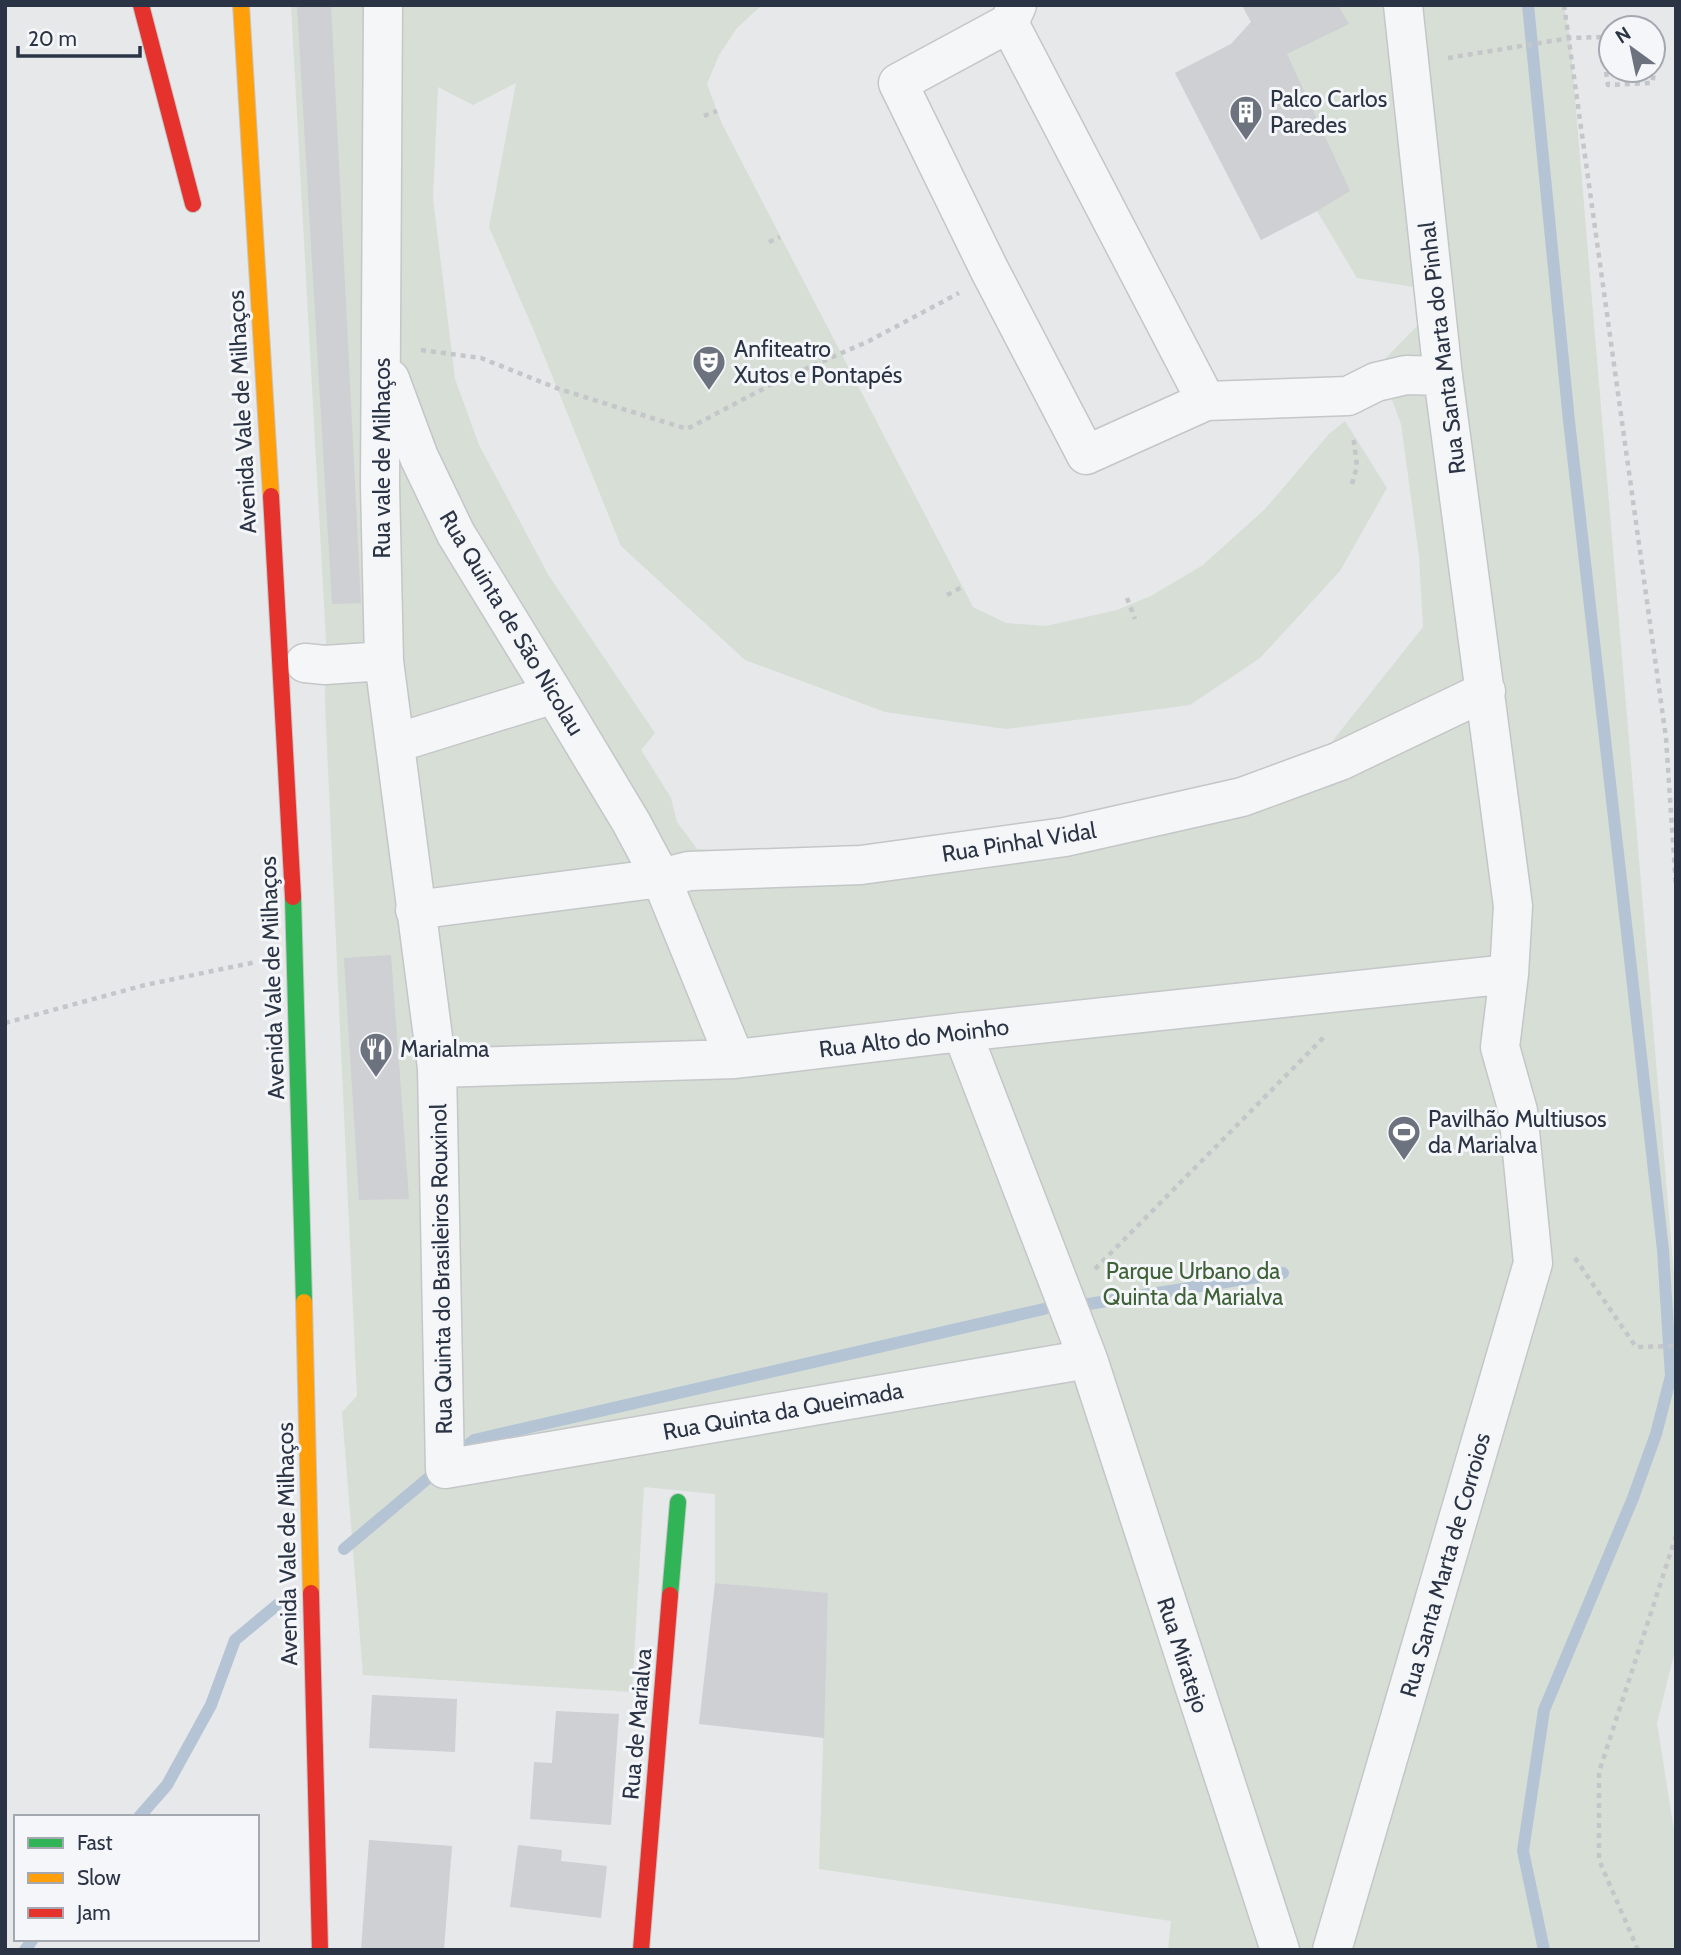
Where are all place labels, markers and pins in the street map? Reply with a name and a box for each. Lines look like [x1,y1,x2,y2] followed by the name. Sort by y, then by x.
[1270,85,1387,139] place label: Palco Carlos Paredes
[1227,93,1265,142] building icon: Palco Carlos Paredes
[734,335,902,389] place label: Anfiteatro Xutos e Pontapés
[690,343,728,392] theatre icon: Anfiteatro Xutos e Pontapés
[357,1030,395,1079] restaurant icon: Marialma
[400,1035,489,1063] place label: Marialma
[1428,1105,1607,1159] place label: Pavilhão Multiusos da Marialva
[1385,1113,1423,1162] sports icon: Pavilhão Multiusos da Marialva

